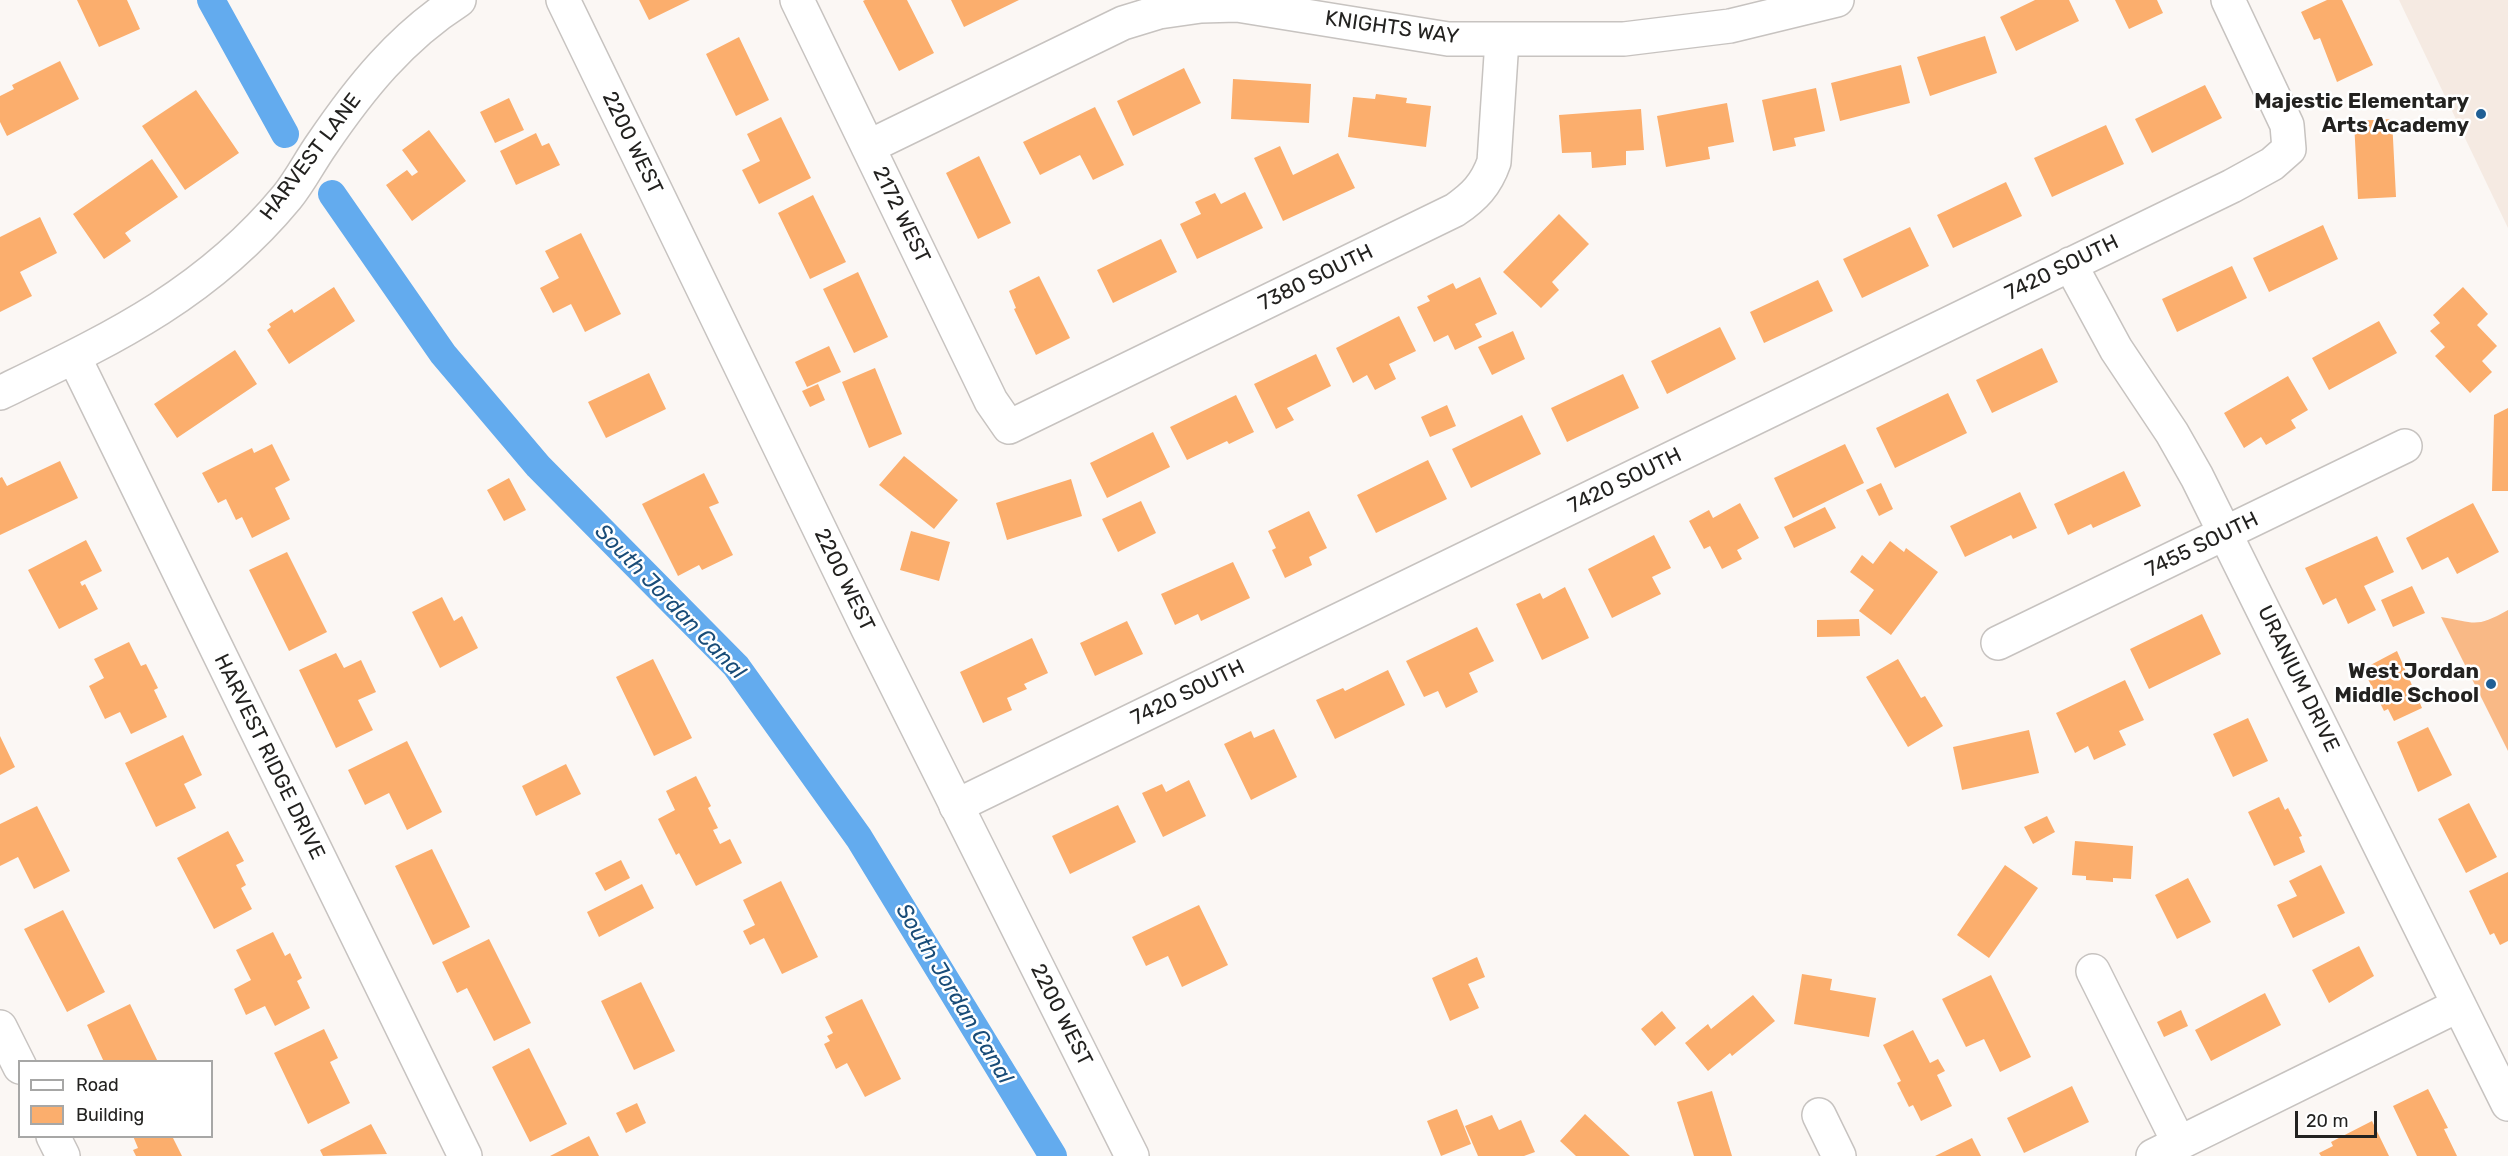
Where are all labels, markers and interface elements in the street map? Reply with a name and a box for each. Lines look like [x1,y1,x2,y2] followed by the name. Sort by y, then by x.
[1323,6,1461,50] street label: KNIGHTS WAY
[596,88,668,198] street label: 2200 WEST
[255,89,367,225] street label: HARVEST LANE
[2254,89,2469,139] place label: Majestic Elementary Arts Academy
[2474,107,2488,121] marker: Majestic Elementary Arts Academy
[867,163,935,267] street label: 2172 WEST
[2001,230,2123,306] street label: 7420 SOUTH
[1255,239,1377,317] street label: 7380 SOUTH
[1564,443,1686,519] street label: 7420 SOUTH
[2141,507,2263,583] street label: 7455 SOUTH
[589,519,751,685] water label: South Jordan Canal
[808,525,880,635] street label: 2200 WEST
[2252,602,2344,756] street label: URANIUM DRIVE
[208,650,330,864] street label: HARVEST RIDGE DRIVE
[1127,655,1249,731] street label: 7420 SOUTH
[2335,659,2479,709] place label: West Jordan Middle School
[2484,677,2498,691] marker: West Jordan Middle School
[890,899,1018,1089] water label: South Jordan Canal
[1025,960,1097,1070] street label: 2200 WEST
[18,1060,213,1138] legend
[76,1074,119,1096] text: Road
[2298,1099,2380,1137] scale bar
[76,1104,144,1126] text: Building
[2306,1110,2348,1132] text: 20 m

